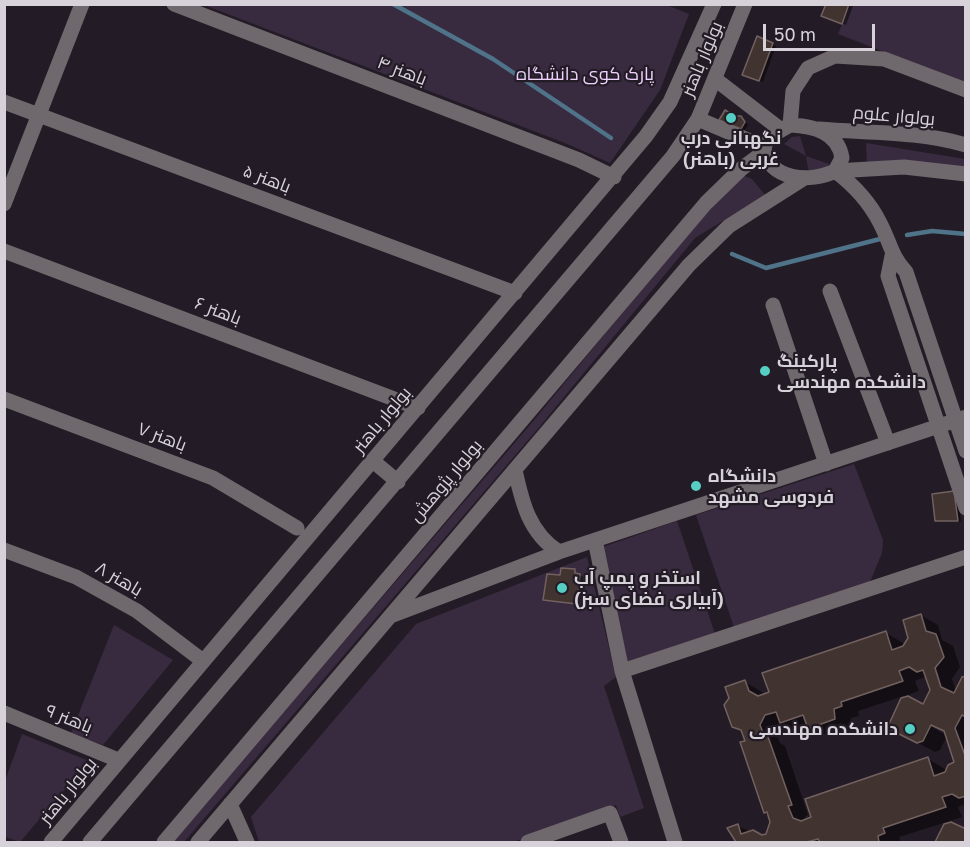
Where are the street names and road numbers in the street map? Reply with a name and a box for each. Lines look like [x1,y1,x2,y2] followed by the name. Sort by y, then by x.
[676,18,728,100] street label: بولوار باهنر
[374,52,430,90] street label: باهنر ۴
[852,102,936,130] street label: بولوار علوم
[240,160,294,198] street label: باهنر ۵
[192,292,244,330] street label: باهنر ۶
[348,383,416,457] street label: بولوار باهنر
[134,418,190,456] street label: باهنر ۷
[405,435,487,527] street label: بولوار پژوهش
[92,557,146,601] street label: باهنر ۸
[42,700,96,738] street label: باهنر ۹
[35,753,101,829] street label: بولوار باهنر

